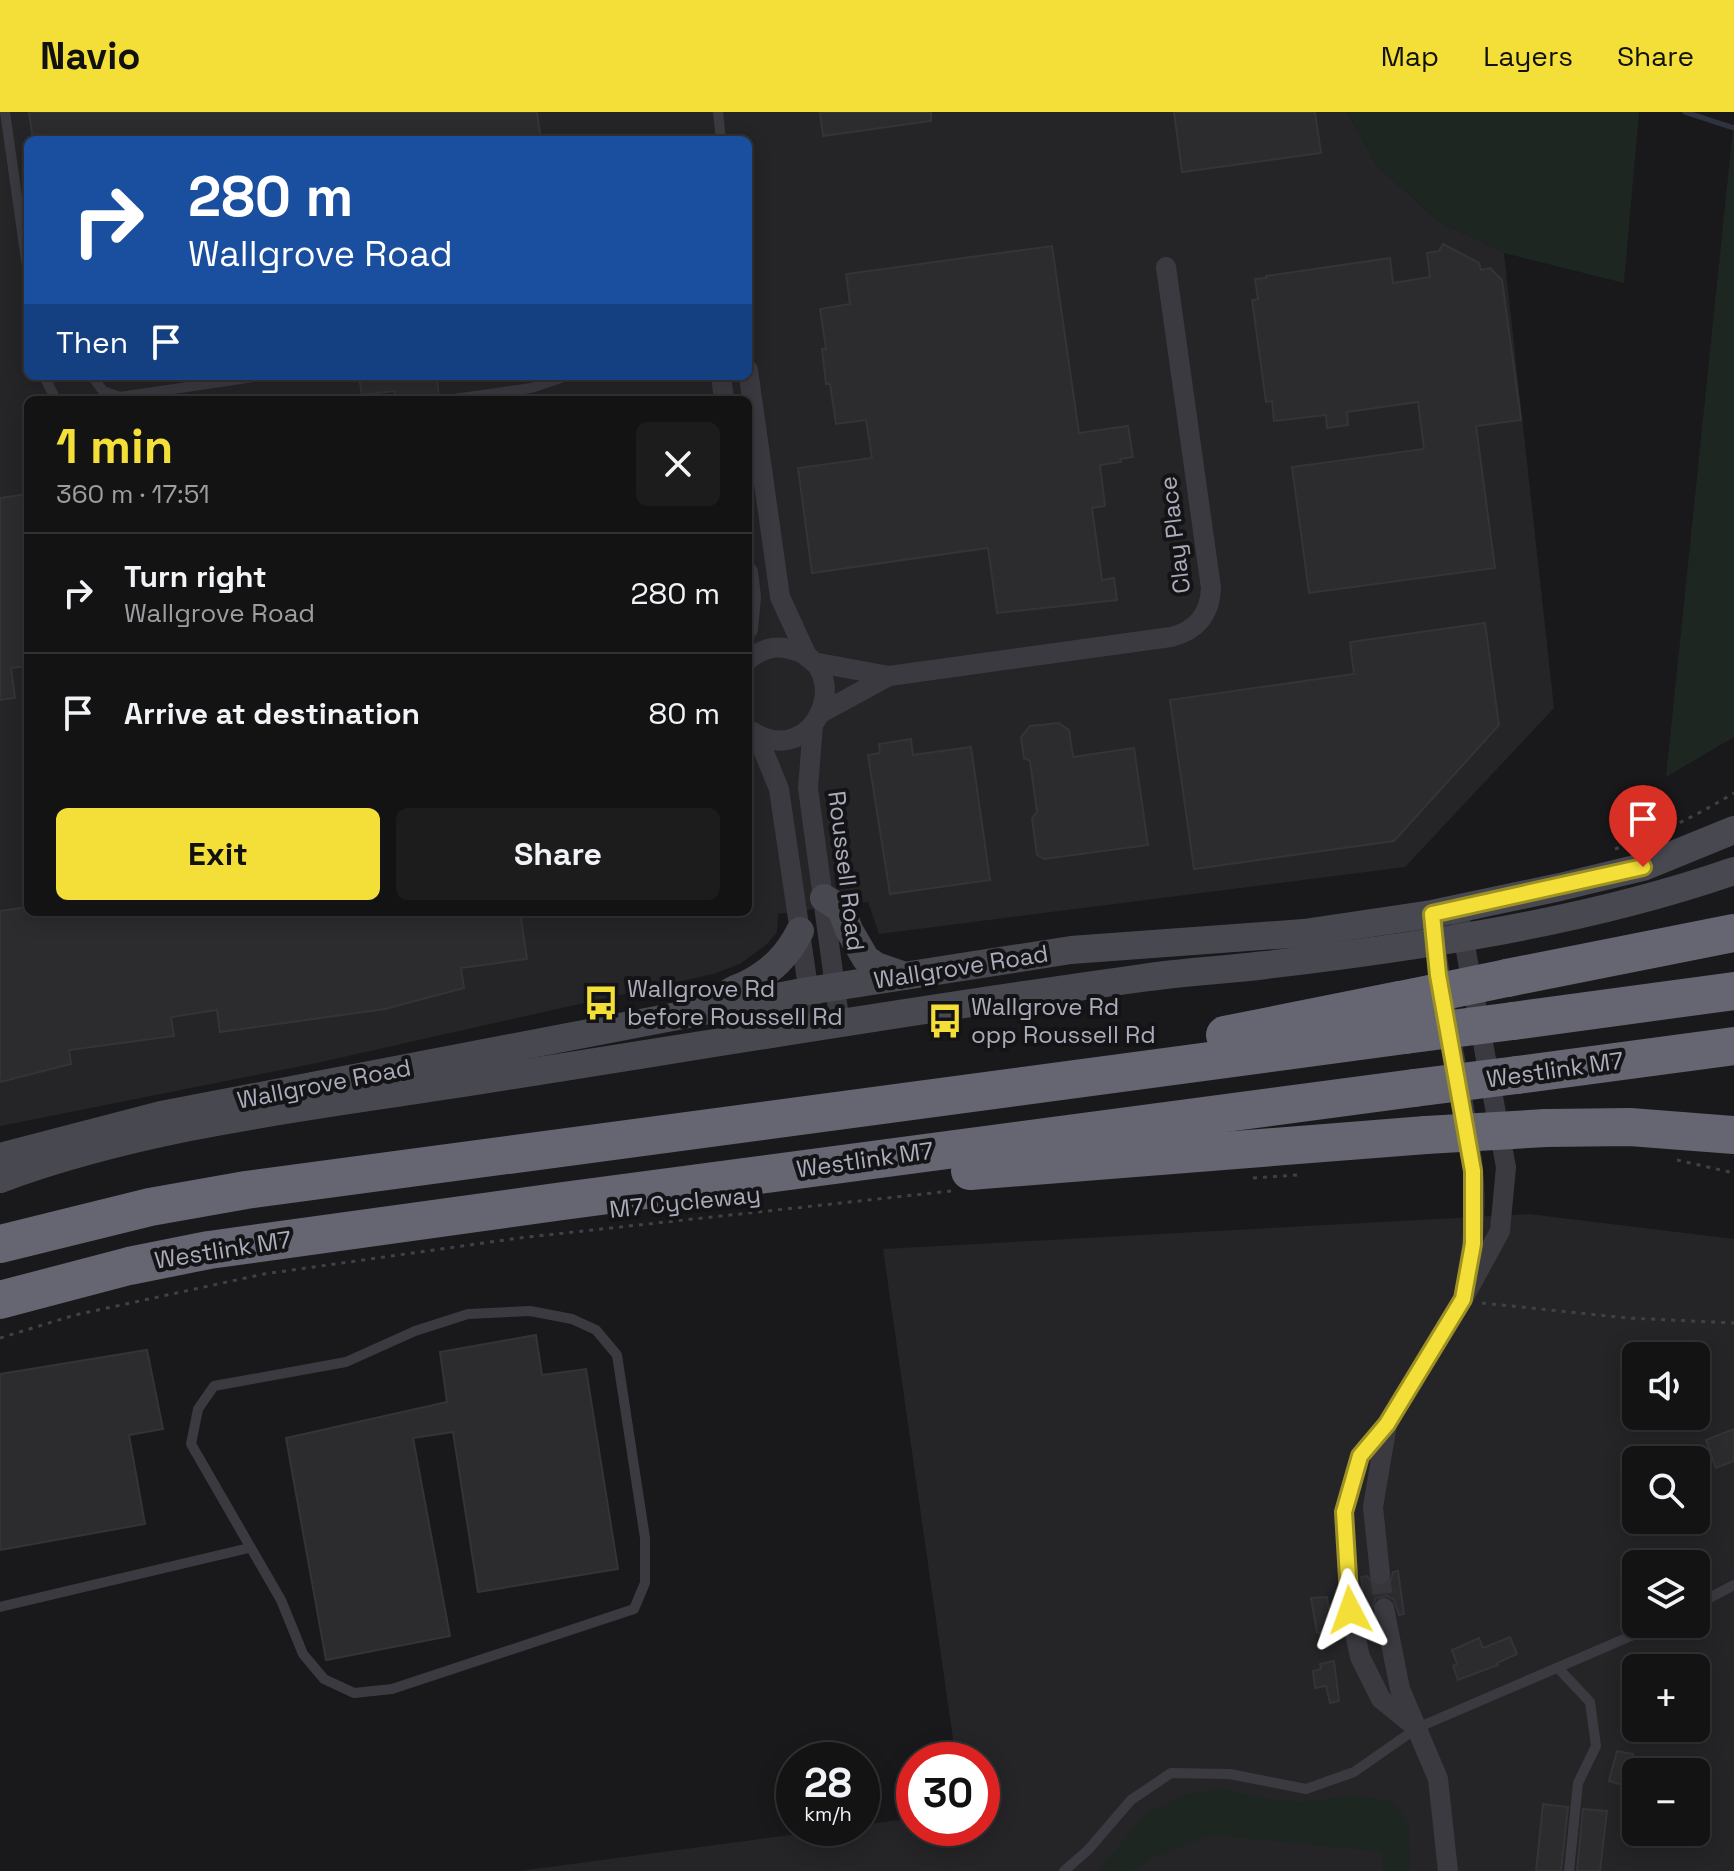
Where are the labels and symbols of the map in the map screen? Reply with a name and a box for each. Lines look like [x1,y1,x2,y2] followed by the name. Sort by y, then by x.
[1152,475,1197,596] street label: Clay Place
[1609,785,1677,867] pin
[821,789,872,953] street label: Roussell Road
[871,937,1050,996] street label: Wallgrove Road
[627,973,843,1032] place label: Wallgrove Rd before Roussell Rd
[582,984,620,1022] bus stop icon: Wallgrove Rd before Roussell Rd
[971,991,1156,1050] place label: Wallgrove Rd opp Roussell Rd
[926,1002,964,1040] bus stop icon: Wallgrove Rd opp Roussell Rd
[1484,1045,1625,1094] street label: Westlink M7
[234,1051,413,1116] street label: Wallgrove Road
[794,1135,935,1184] street label: Westlink M7
[608,1178,762,1225] street label: M7 Cycleway
[152,1223,294,1276] street label: Westlink M7
[1308,1568,1392,1652] position arrow
[896,1742,1000,1846] speed limit sign: 30

